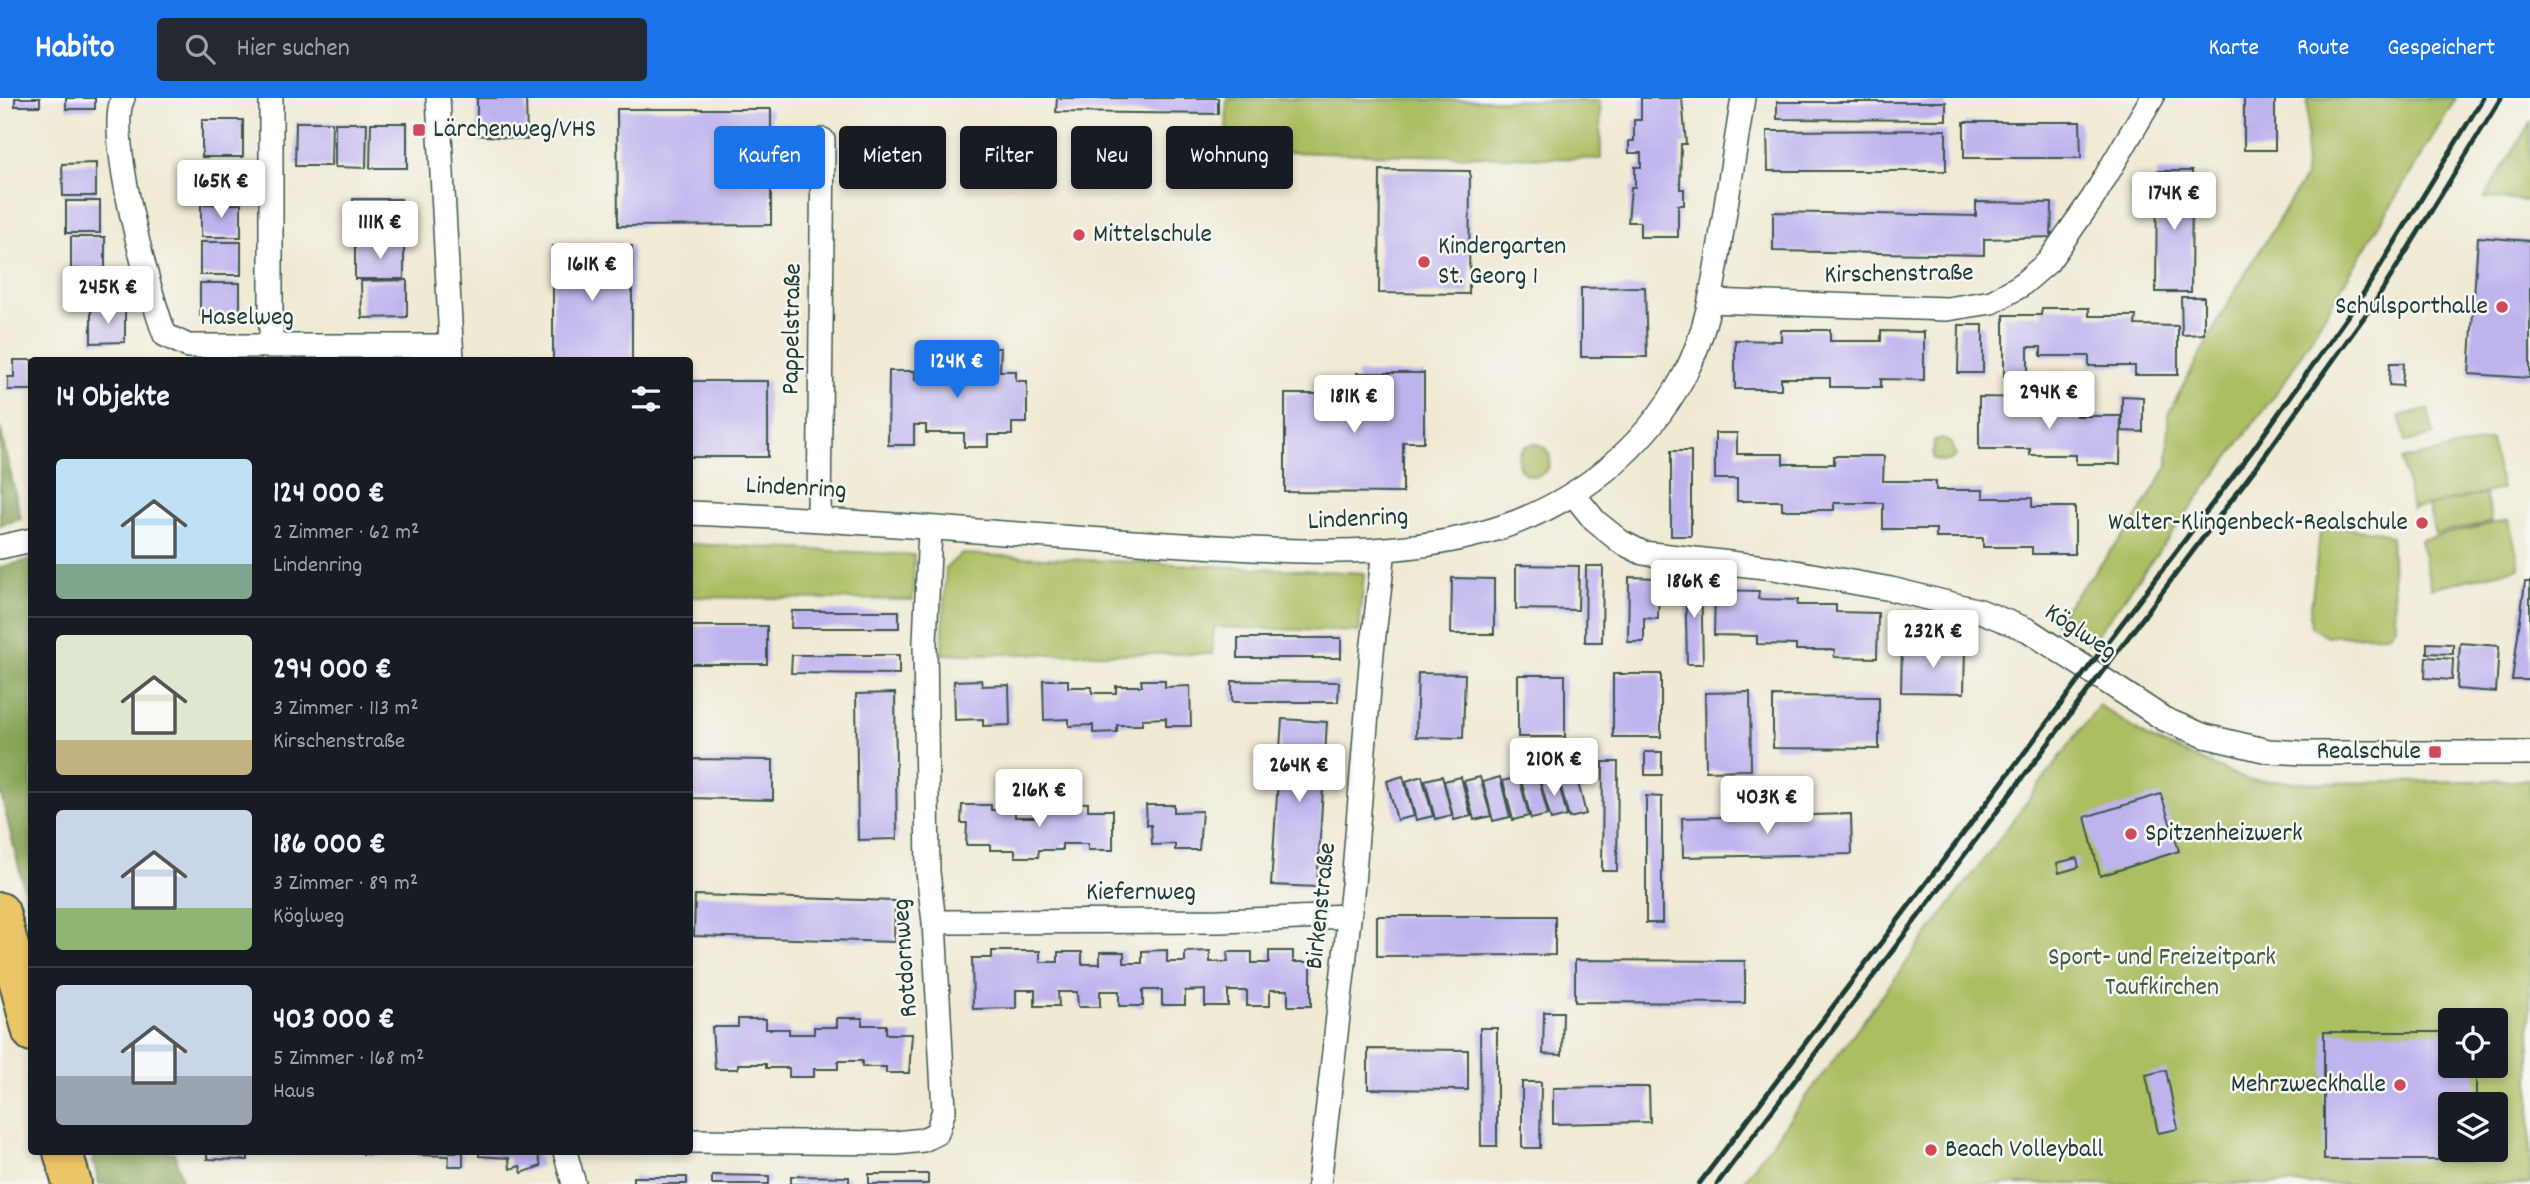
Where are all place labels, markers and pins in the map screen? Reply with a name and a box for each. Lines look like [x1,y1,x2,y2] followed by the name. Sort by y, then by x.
[433,112,596,149] place label: Lärchenweg/VHS
[411,122,427,138] marker: Lärchenweg/VHS
[164,160,278,220] pin: 165K €
[2117,172,2231,232] pin: 174K €
[323,202,437,261] pin: 111K €
[1093,217,1212,254] place label: Mittelschule
[1071,227,1087,243] marker: Mittelschule
[1438,229,1566,296] place label: Kindergarten St. Georg 1
[535,244,649,303] pin: 161K €
[1416,254,1432,270] marker: Kindergarten St. Georg 1
[51,266,165,326] pin: 245K €
[2335,289,2488,326] place label: Schulsporthalle
[2494,299,2510,315] marker: Schulsporthalle
[900,341,1014,400] pin: 124K €
[1992,372,2106,431] pin: 294K €
[1297,376,1411,435] pin: 181K €
[2108,505,2408,542] place label: Walter-Klingenbeck-Realschule
[2414,515,2430,531] marker: Walter-Klingenbeck-Realschule
[1637,560,1751,620] pin: 186K €
[1876,610,1990,670] pin: 232K €
[2316,734,2421,771] place label: Realschule
[1497,738,1611,798] pin: 210K €
[1242,744,1356,804] pin: 264K €
[2427,744,2443,760] marker: Realschule
[982,770,1096,829] pin: 216K €
[1710,776,1824,836] pin: 403K €
[2145,816,2303,853] place label: Spitzenheizwerk
[2123,826,2139,842] marker: Spitzenheizwerk
[2231,1067,2386,1104] place label: Mehrzweckhalle
[2392,1077,2408,1093] marker: Mehrzweckhalle
[1945,1132,2104,1169] place label: Beach Volleyball
[1923,1142,1939,1158] marker: Beach Volleyball

